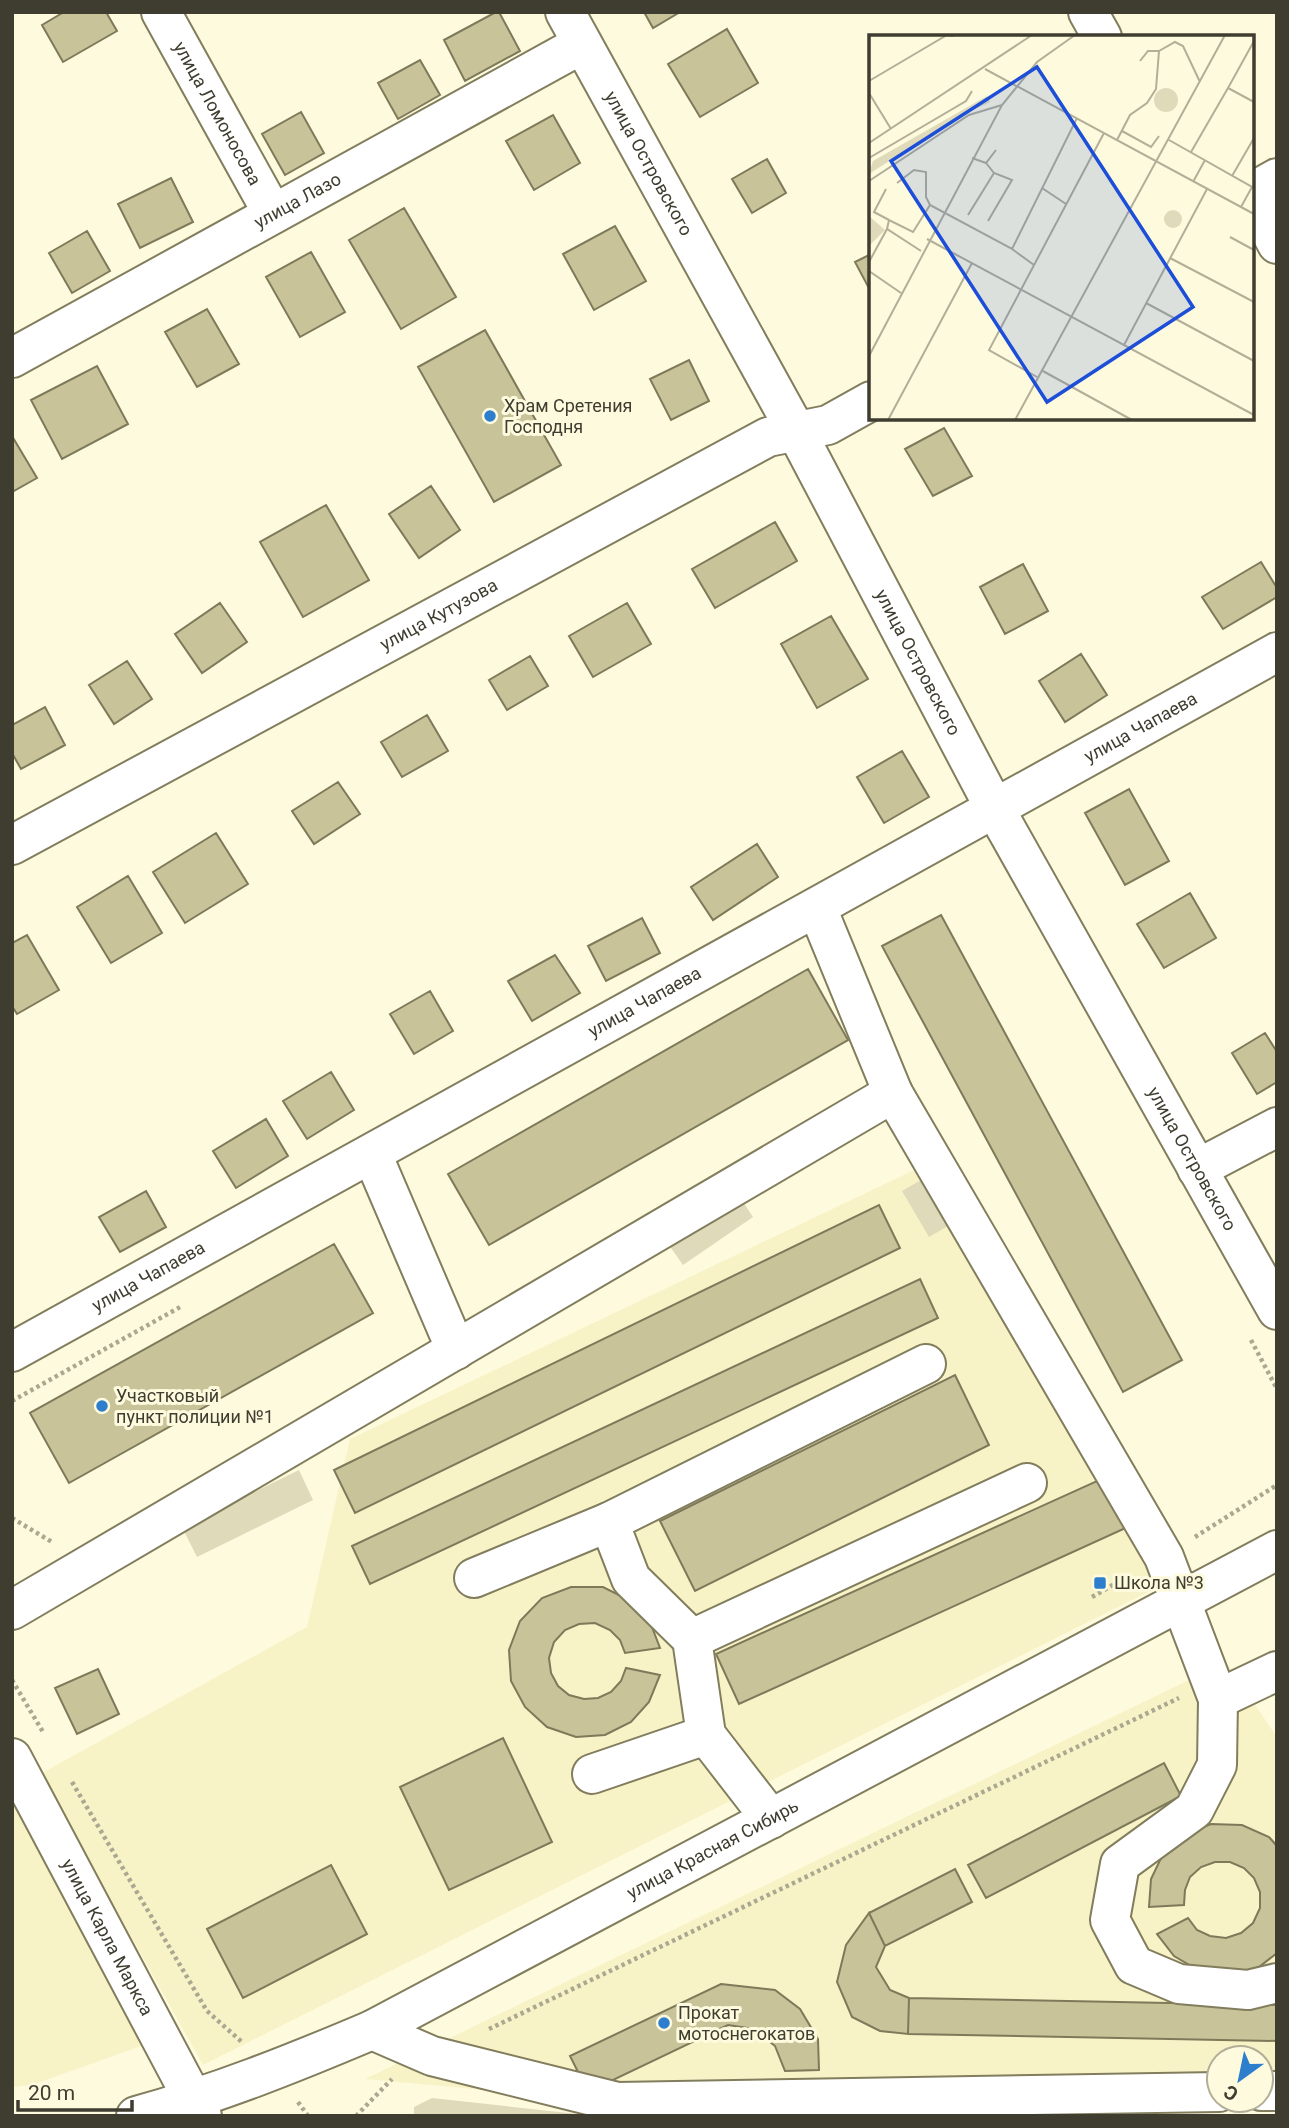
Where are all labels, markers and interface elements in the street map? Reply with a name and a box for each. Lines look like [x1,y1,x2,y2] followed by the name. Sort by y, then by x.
[869,35,1254,420] inset map
[169,38,266,189] street label: улица Ломоносова
[601,87,697,239] street label: улица Островского
[250,168,344,233] street label: улица Лазо
[504,395,632,437] place label: Храм Сретения Господня
[482,408,498,424] marker: Храм Сретения Господня
[376,574,501,654] street label: улица Кутузова
[871,586,965,739] street label: улица Островского
[1080,687,1201,767] street label: улица Чапаева
[584,962,705,1041] street label: улица Чапаева
[1143,1083,1241,1234] street label: улица Островского
[88,1236,208,1316] street label: улица Чапаева
[116,1385,274,1427] place label: Участковый пункт полиции №1
[94,1398,110,1414] marker: Участковый пункт полиции №1
[1114,1572,1204,1593] place label: Школа №3
[1092,1575,1108,1591] marker: Школа №3
[623,1795,802,1903] street label: улица Красная Сибирь
[57,1855,158,2019] street label: улица Карла Маркса
[678,2002,815,2044] place label: Прокат мотоснегокатов
[656,2015,672,2031] marker: Прокат мотоснегокатов
[1205,2044,1275,2114] north arrow
[18,2068,131,2112] scale bar
[1220,2080,1242,2106] text: С
[28,2081,75,2105] text: 20 m

